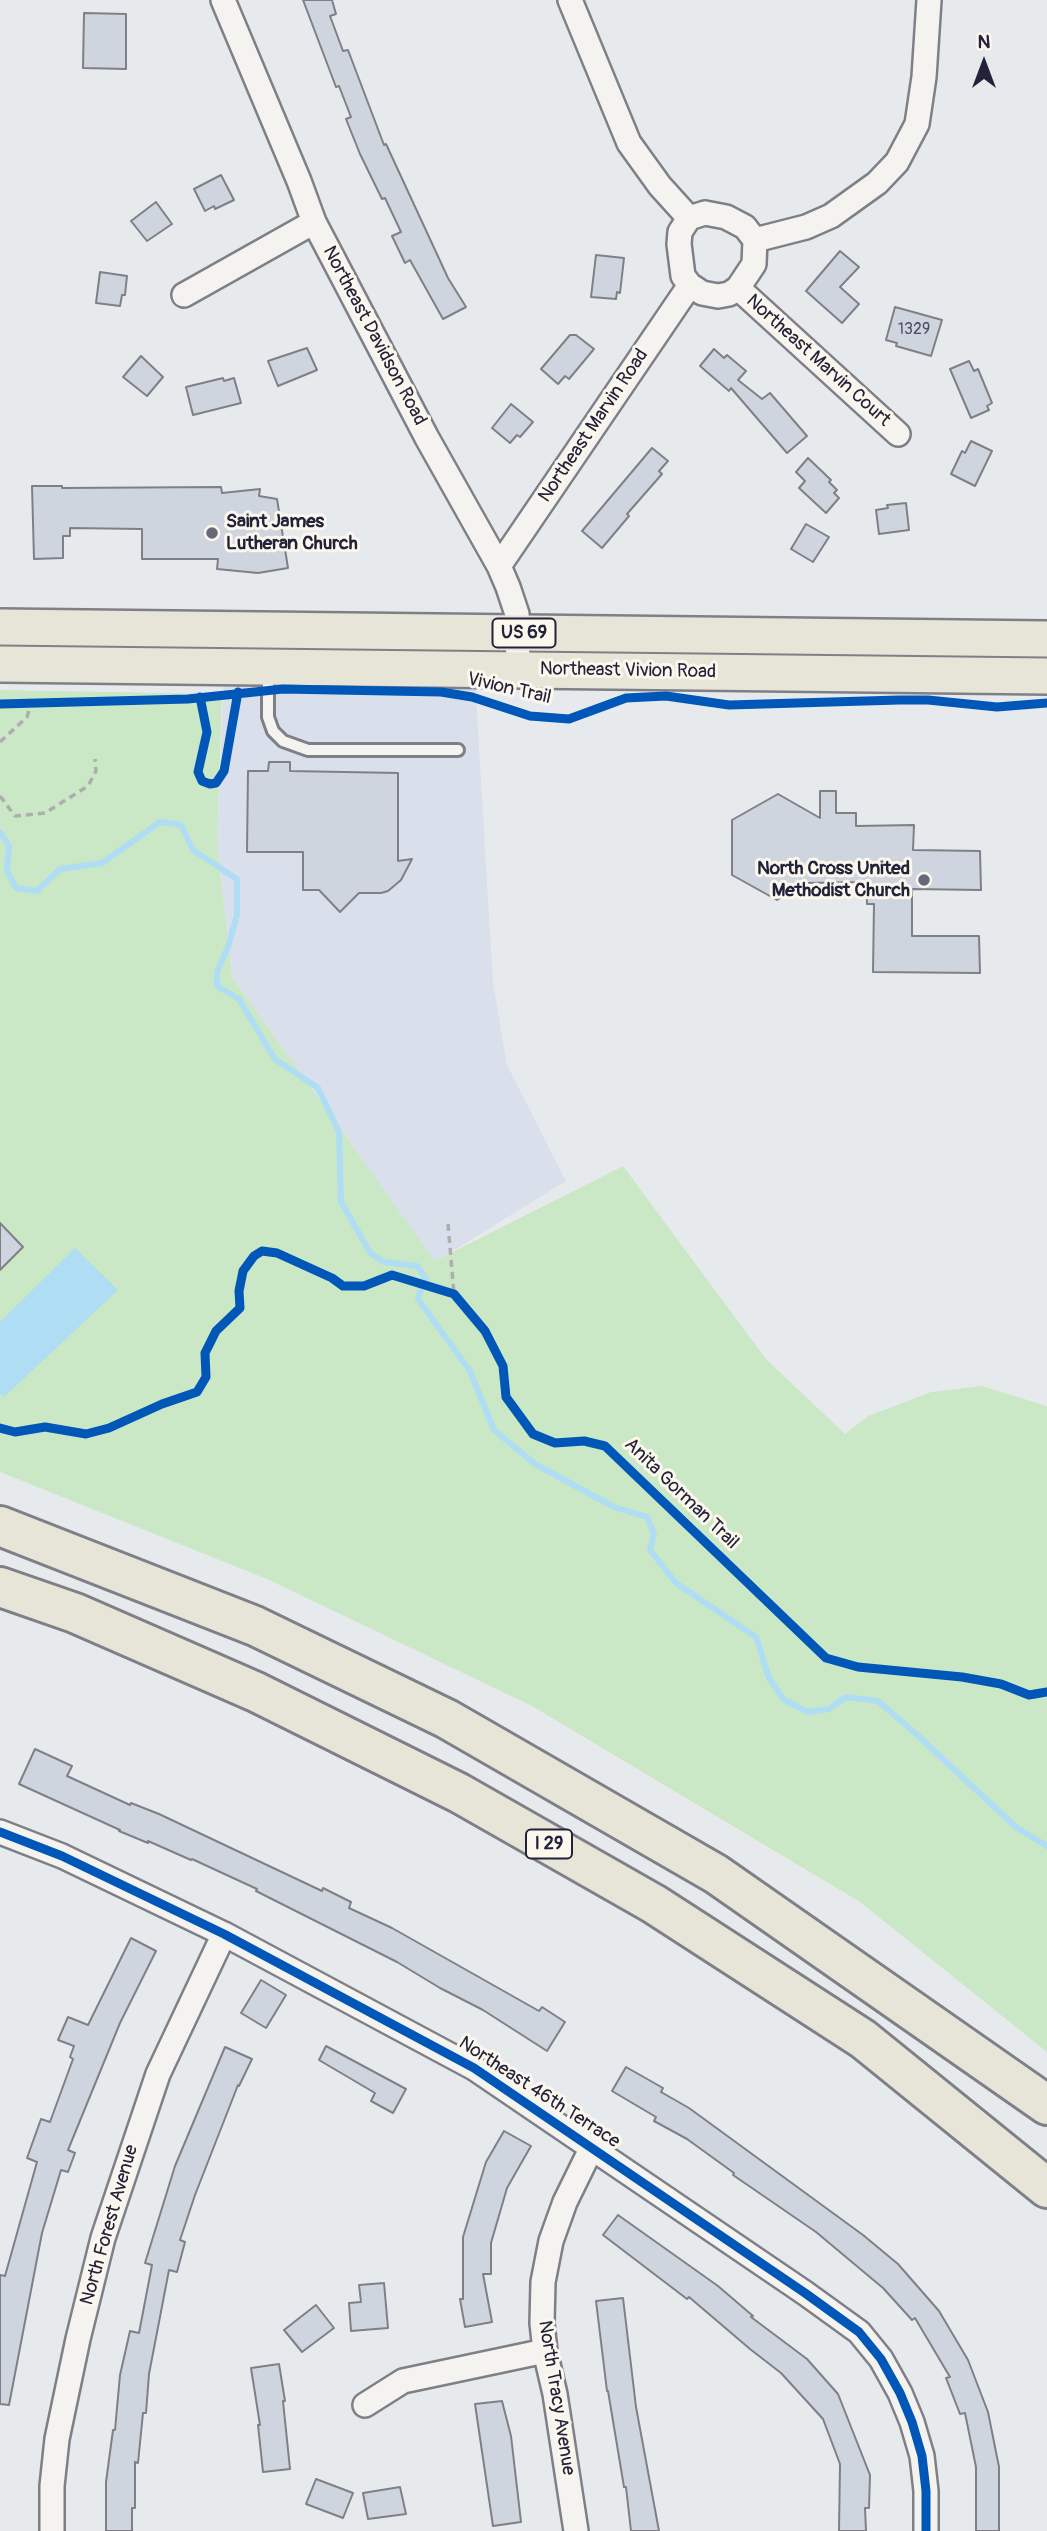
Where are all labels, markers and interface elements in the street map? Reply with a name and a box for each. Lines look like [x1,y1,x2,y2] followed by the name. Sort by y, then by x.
[949,28,1019,98] north arrow
[978,30,990,54] text: N
[317,243,431,429] street label: Northeast Davidson Road
[741,290,895,432] street label: Northeast Marvin Court
[898,320,930,340] house number: 1329
[534,345,654,507] street label: Northeast Marvin Road
[226,511,358,555] place label: Saint James Lutheran Church
[204,525,220,541] marker: Saint James Lutheran Church
[492,618,556,648] road number: US 69
[540,658,716,684] street label: Northeast Vivion Road
[465,668,553,710] street label: Vivion Trail
[757,858,910,902] place label: North Cross United Methodist Church
[916,872,932,888] marker: North Cross United Methodist Church
[619,1434,743,1554] street label: Anita Gorman Trail
[526,1830,572,1858] road number: I 29
[454,2032,624,2154] street label: Northeast 46th Terrace
[76,2142,144,2308] street label: North Forest Avenue
[533,2319,579,2477] street label: North Tracy Avenue

